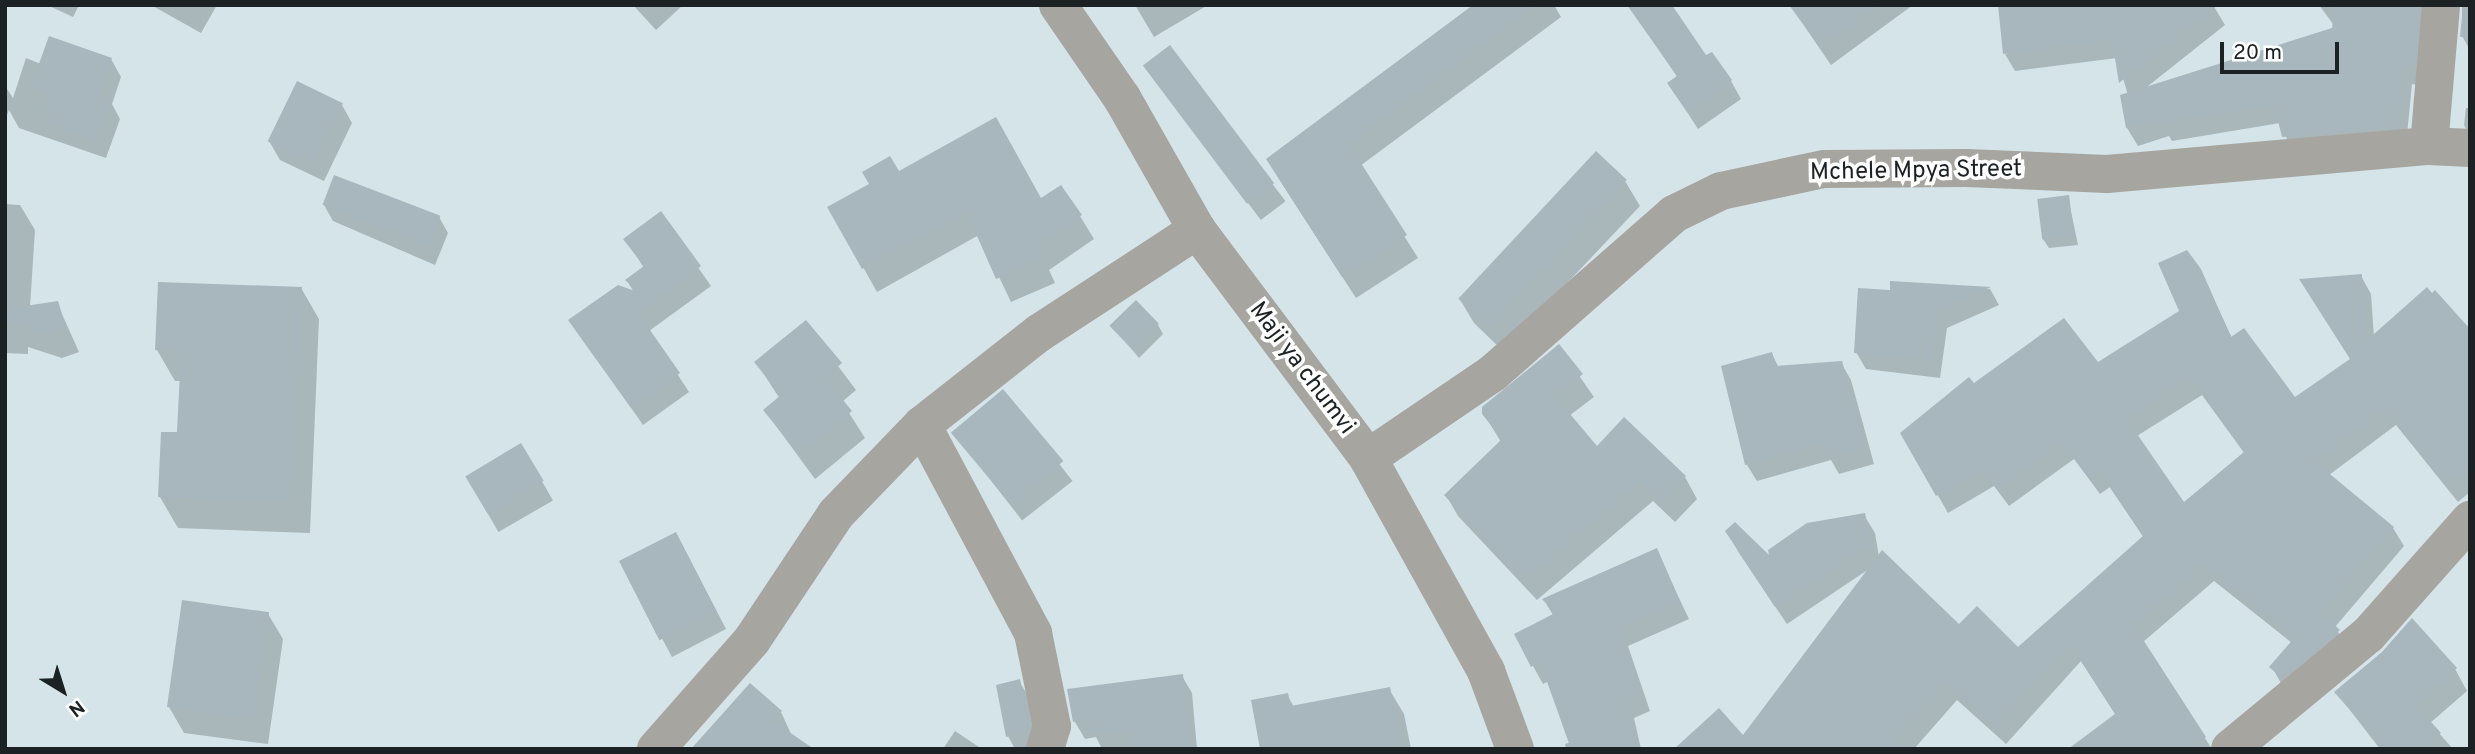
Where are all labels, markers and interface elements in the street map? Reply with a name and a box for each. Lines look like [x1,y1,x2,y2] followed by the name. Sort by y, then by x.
[2223,28,2342,72] scale bar
[2233,40,2282,67] text: 20 m
[1810,156,2022,188] street label: Mchele Mpya Street
[1242,297,1360,441] street label: Maji ya chumvi
[28,656,98,726] north arrow
[63,694,89,721] text: N

